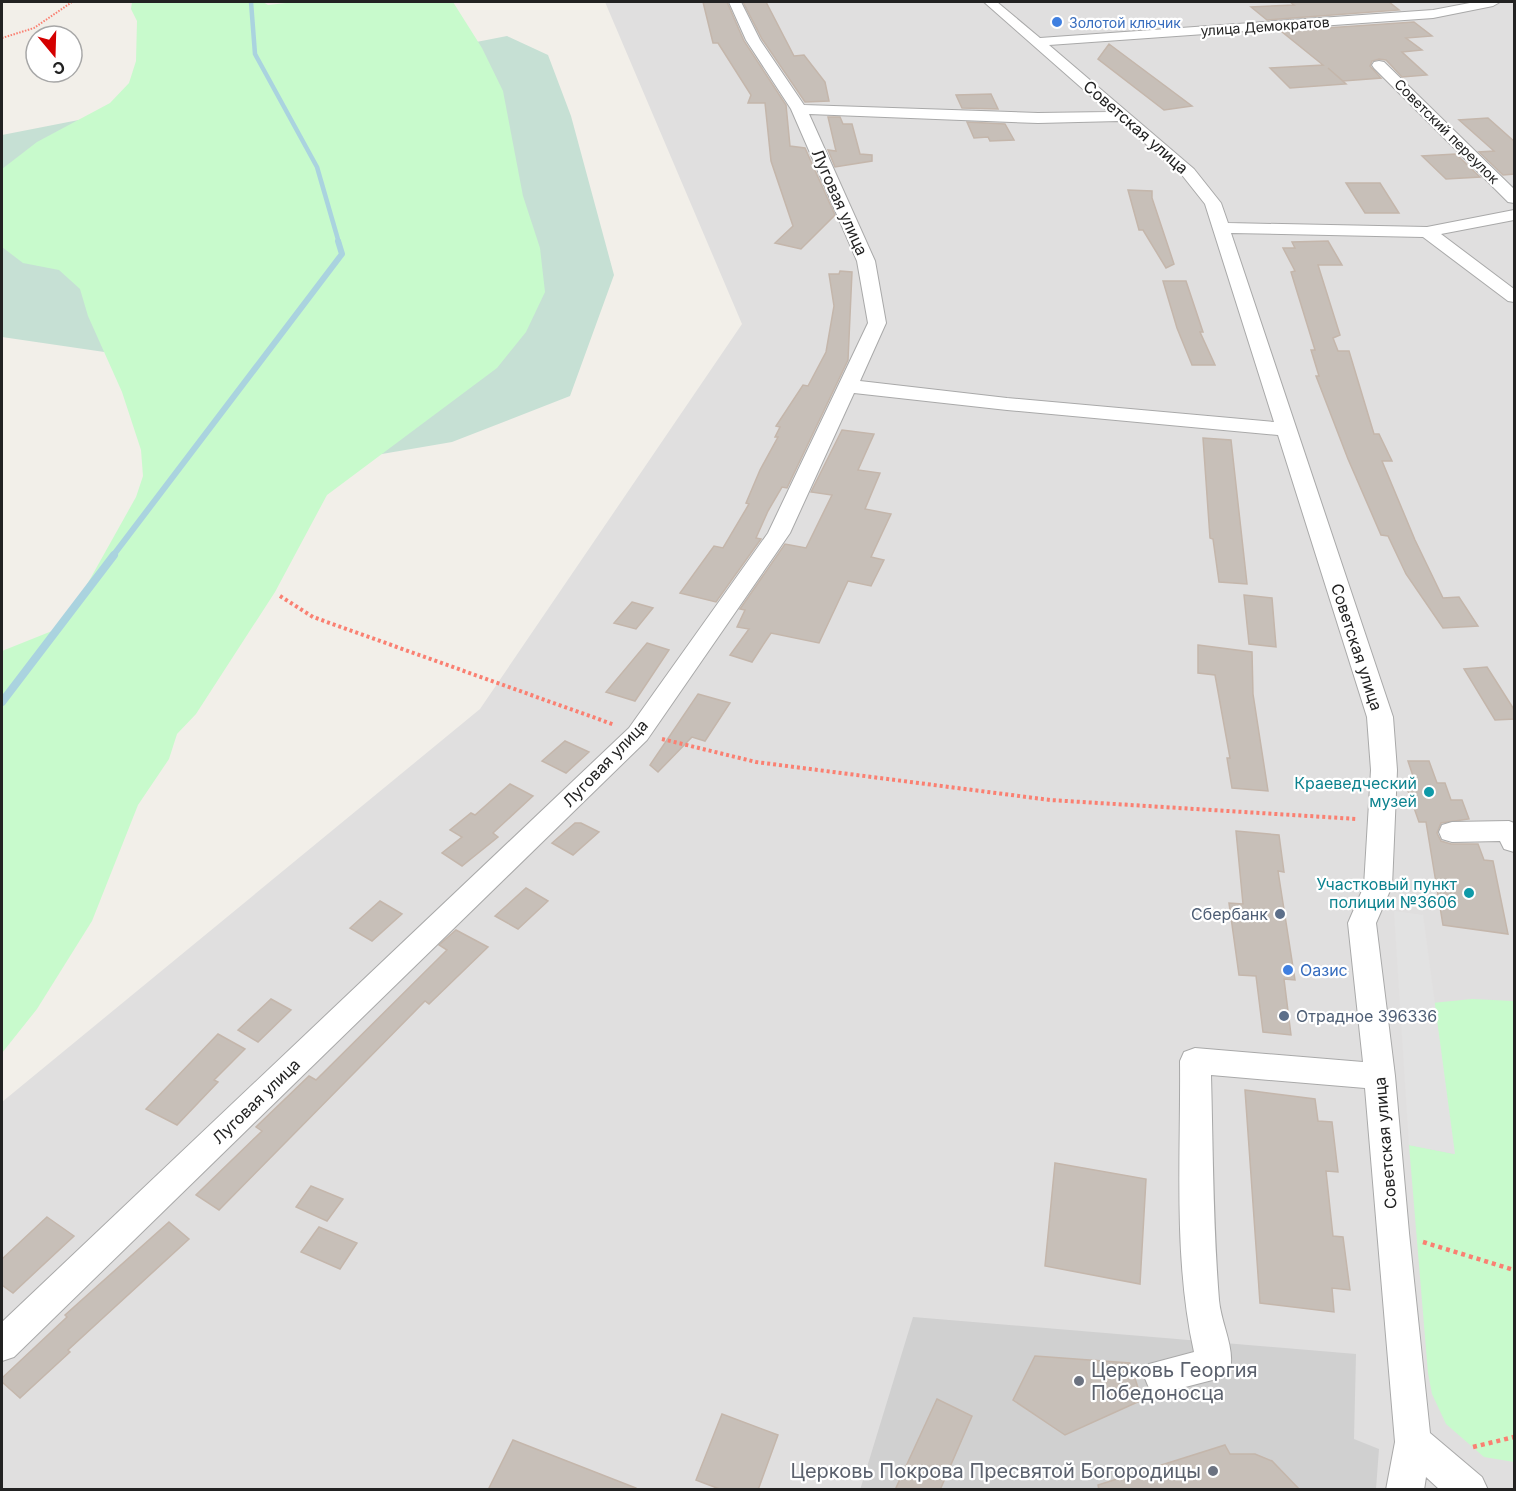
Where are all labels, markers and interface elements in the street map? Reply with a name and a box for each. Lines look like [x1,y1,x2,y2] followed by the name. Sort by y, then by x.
[1200,13,1330,39] street label: улица Демократов
[1069,14,1181,31] place label: Золотой ключик
[1050,15,1064,29] marker: Золотой ключик
[24,24,84,84] north arrow
[50,57,68,80] text: С
[1391,75,1503,187] street label: Советский переулок
[1079,76,1193,178] street label: Советская улица
[808,146,872,258] street label: Луговая улица
[1327,581,1387,713] street label: Советская улица
[558,715,652,811] street label: Луговая улица
[1294,773,1417,811] place label: Краеведческий музей
[1422,785,1436,799] marker: Краеведческий музей
[1317,874,1458,912] place label: Участковый пункт полиции №3606
[1462,886,1476,900] marker: Участковый пункт полиции №3606
[1191,904,1268,924] place label: Сбербанк
[1273,907,1287,921] marker: Сбербанк
[1300,960,1348,980] place label: Оазис
[1281,963,1295,977] marker: Оазис
[1296,1006,1437,1026] place label: Отрадное 396336
[1277,1009,1291,1023] marker: Отрадное 396336
[208,1054,304,1148] street label: Луговая улица
[1369,1076,1401,1210] street label: Советская улица
[1091,1358,1258,1405] place label: Церковь Георгия Победоносца
[1072,1374,1086,1388] marker: Церковь Георгия Победоносца
[791,1459,1201,1483] place label: Церковь Покрова Пресвятой Богородицы
[1206,1464,1220,1478] marker: Церковь Покрова Пресвятой Богородицы

